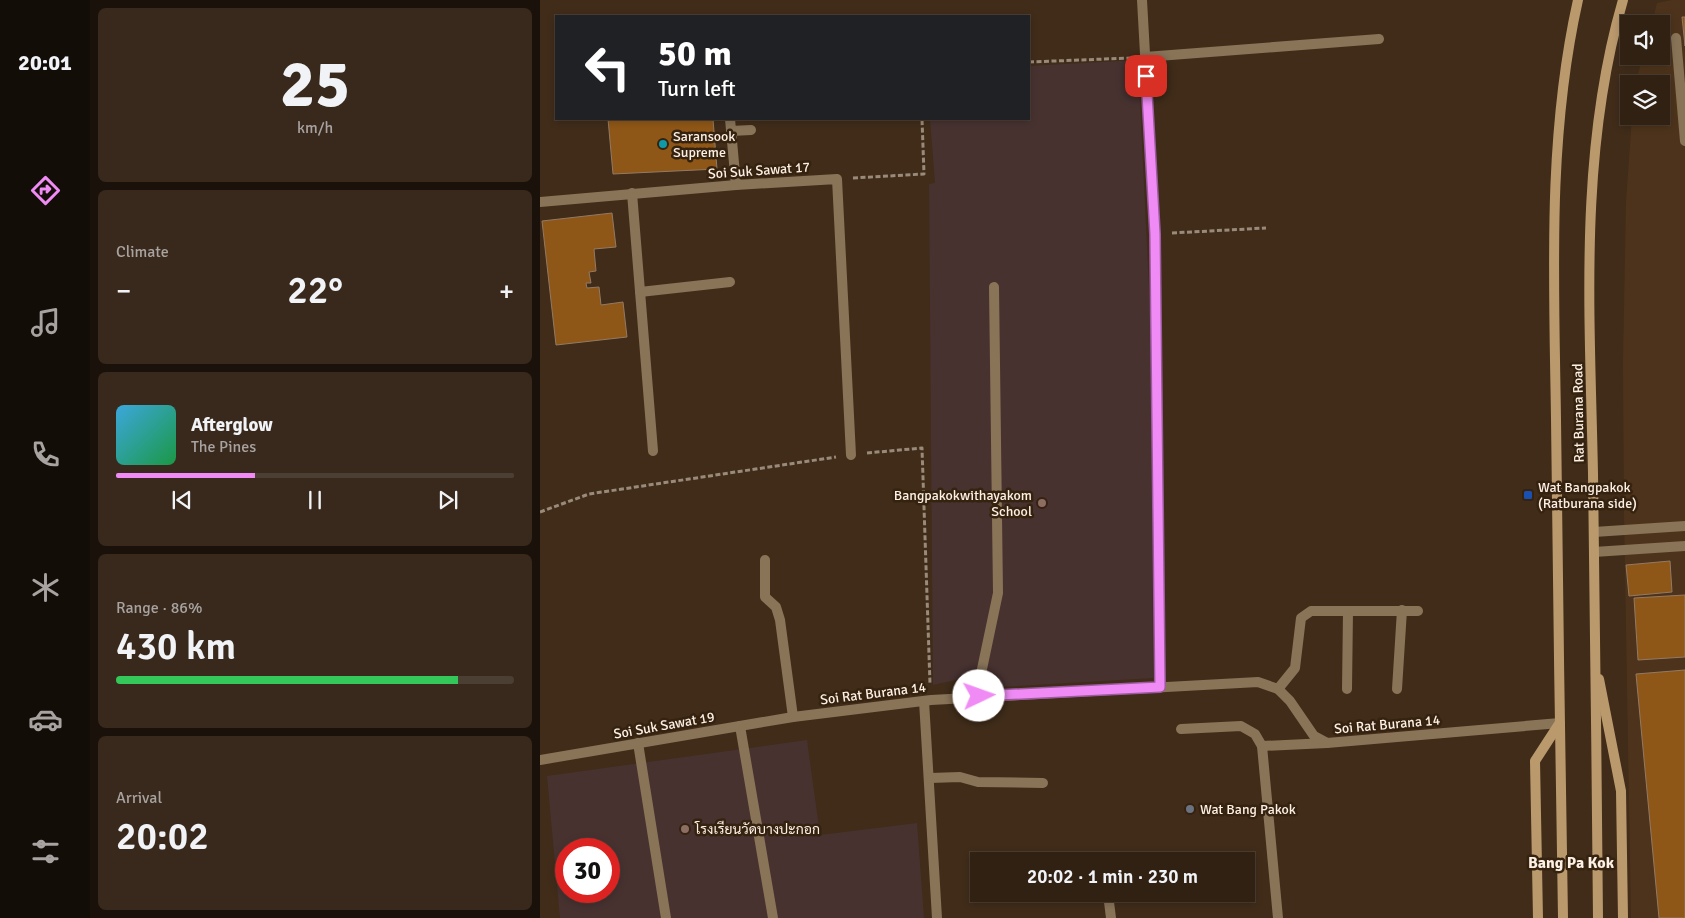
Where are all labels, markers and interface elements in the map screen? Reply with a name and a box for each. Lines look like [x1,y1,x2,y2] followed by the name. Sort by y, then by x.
[1620,15,1670,125] map controls
[1620,15,1670,65] button: sound
[658,32,732,75] text: 50 m
[575,35,640,100] icon: left
[280,45,350,125] text: 25
[18,49,72,76] text: 20:01
[1125,55,1167,97] pin
[1132,62,1160,90] icon: arrive
[658,75,736,102] text: Turn left
[1620,75,1670,125] button: layers
[297,118,333,138] text: km/h
[673,128,735,161] place label: Saransook Supreme
[657,138,669,150] marker: Saransook Supreme
[707,158,811,183] street label: Soi Suk Sawat 17
[28,173,63,208] icon: directions
[116,242,169,262] text: Climate
[287,267,343,314] text: 22°
[116,274,131,308] text: −
[499,274,514,308] text: +
[28,305,63,340] icon: music
[1569,363,1588,463] street label: Rat Burana Road
[191,413,273,437] text: Afterglow
[28,437,63,472] icon: phone
[191,437,256,457] text: The Pines
[1538,479,1637,512] place label: Wat Bangpakok (Ratburana side)
[168,486,196,514] icon: previous
[301,486,329,514] icon: pause
[434,486,462,514] icon: next
[894,487,1032,520] place label: Bangpakokwithayakom School
[1522,489,1534,501] marker: Wat Bangpakok (Ratburana side)
[1036,497,1048,509] marker: Bangpakokwithayakom School
[28,570,63,605] icon: climate
[116,598,202,618] text: Range · 86%
[116,623,236,670] text: 430 km
[952,669,1004,721] position arrow
[819,679,927,708] street label: Soi Rat Burana 14
[28,702,63,737] icon: car
[612,708,716,743] street label: Soi Suk Sawat 19
[1333,711,1441,738] street label: Soi Rat Burana 14
[116,788,162,808] text: Arrival
[1200,801,1296,818] place label: Wat Bang Pakok
[1184,803,1196,815] marker: Wat Bang Pakok
[116,813,209,860] text: 20:02
[694,820,820,838] place label: โรงเรียนวัดบางปะกอก
[679,823,691,835] marker: โรงเรียนวัดบางปะกอก
[28,834,63,869] icon: filters
[555,838,620,903] speed limit sign: 30
[1528,853,1615,873] district label: Bang Pa Kok
[1027,865,1198,889] text: 20:02 · 1 min · 230 m

